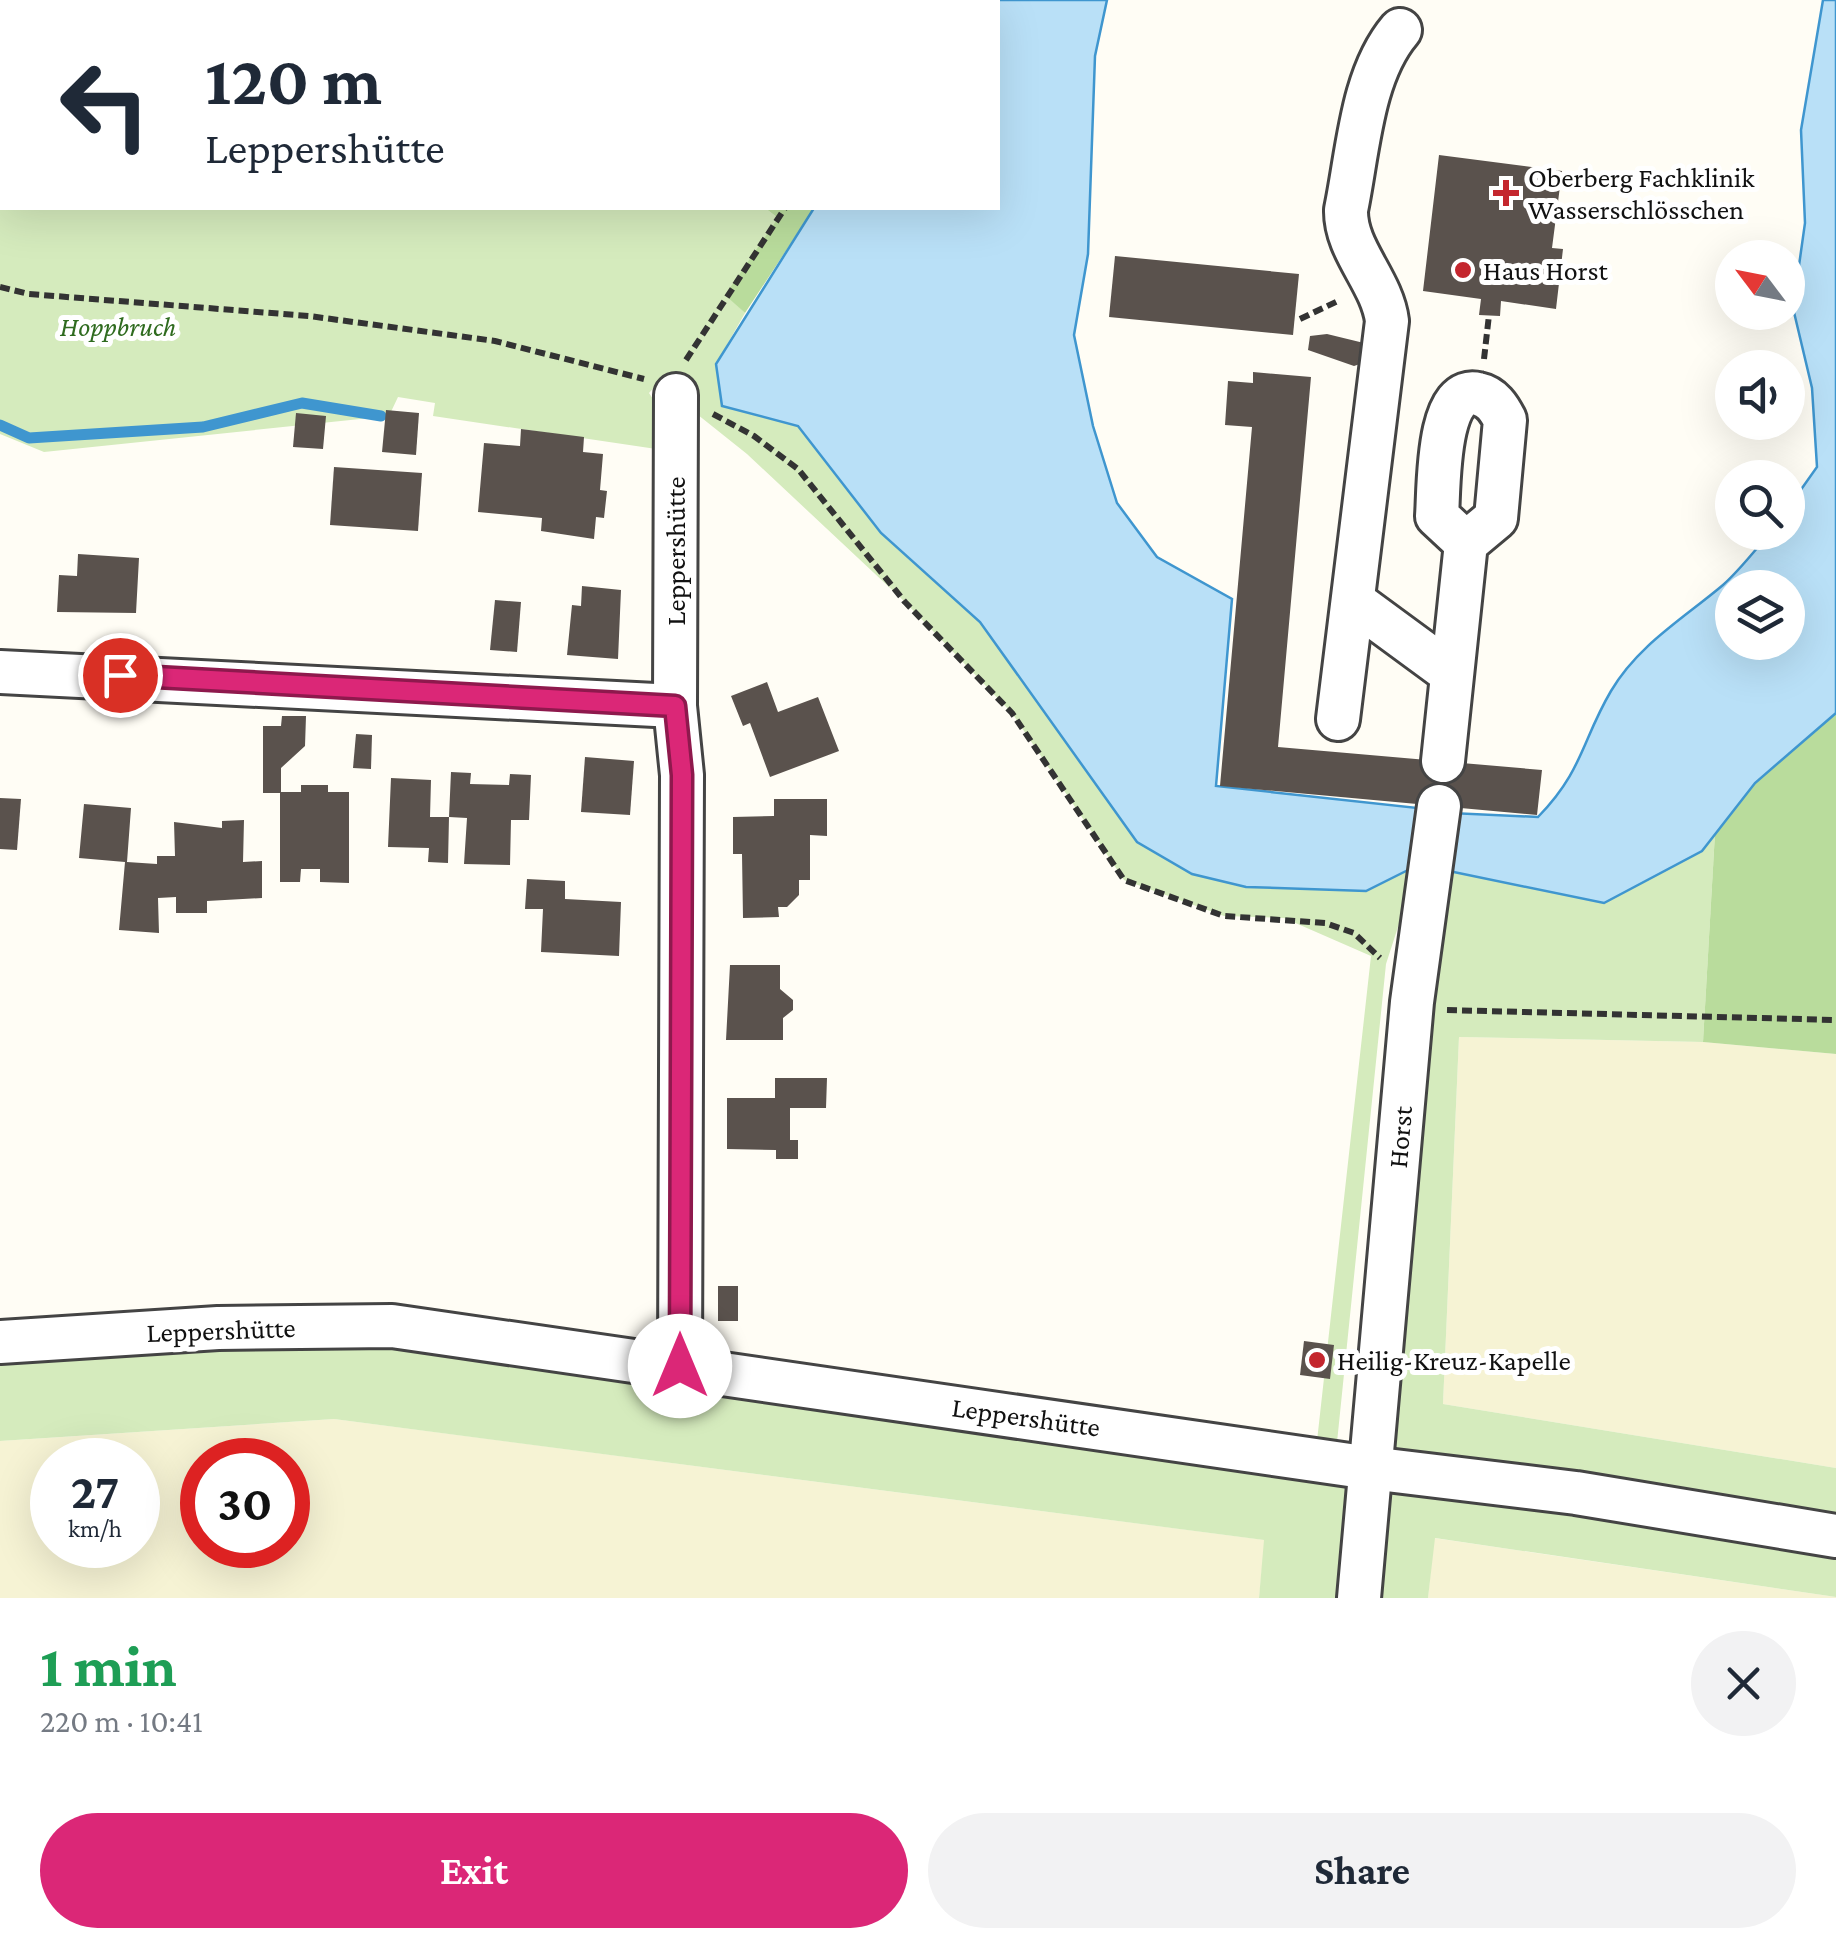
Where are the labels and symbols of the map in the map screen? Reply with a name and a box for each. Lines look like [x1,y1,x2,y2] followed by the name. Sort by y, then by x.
[1528,162,1755,225] place label: Oberberg Fachklinik Wasserschlösschen
[1493,180,1519,206] marker: Oberberg Fachklinik Wasserschlösschen
[1715,240,1805,330] north arrow
[1483,255,1608,286] place label: Haus Horst
[1452,259,1474,281] marker: Haus Horst
[60,311,176,342] park label: Hoppbruch
[660,476,691,626] street label: Leppershütte
[78,633,163,718] pin
[1382,1104,1418,1169] street label: Horst
[146,1312,296,1348] street label: Leppershütte
[628,1314,732,1418] position arrow
[1337,1345,1571,1376] place label: Heilig-Kreuz-Kapelle
[1306,1349,1328,1371] marker: Heilig-Kreuz-Kapelle
[950,1391,1102,1443] street label: Leppershütte
[180,1438,310,1568] speed limit sign: 30

